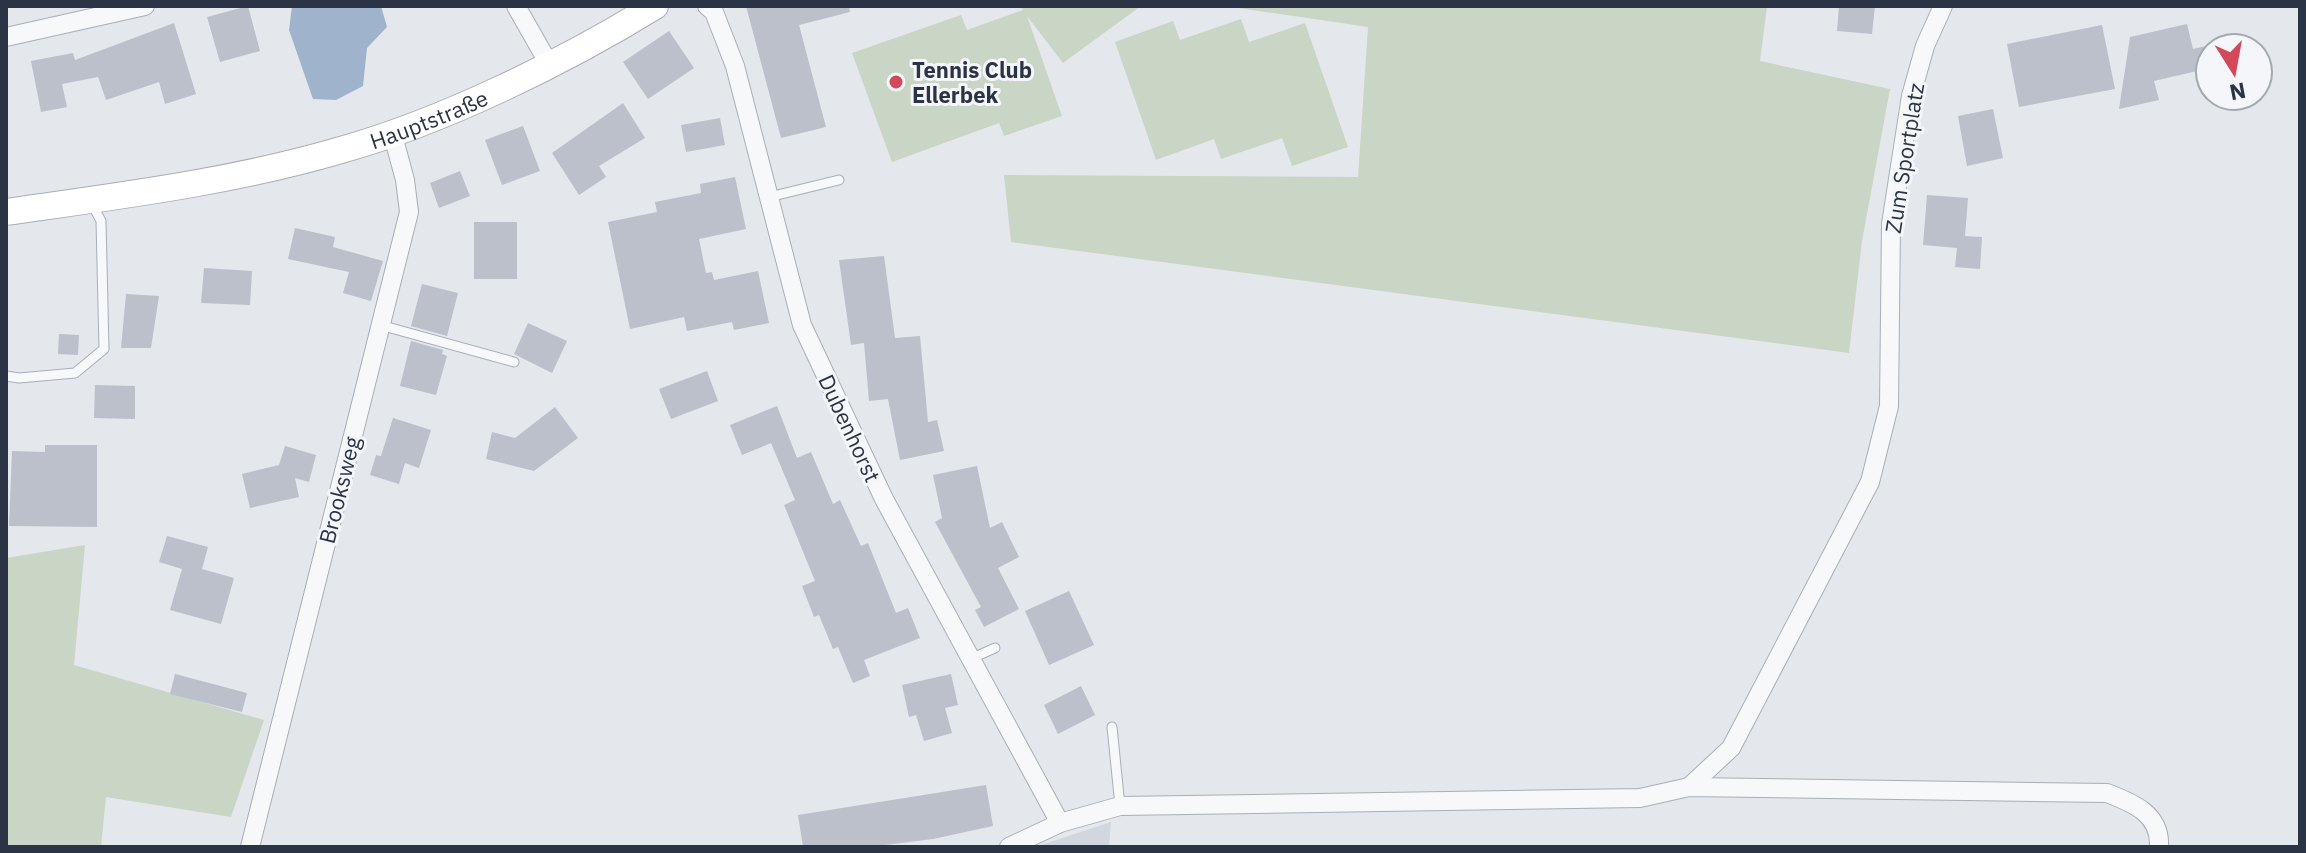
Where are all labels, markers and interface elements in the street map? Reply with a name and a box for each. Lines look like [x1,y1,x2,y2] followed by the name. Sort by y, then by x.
[2194,32,2274,112] north arrow
[912,55,1032,109] place label: Tennis Club Ellerbek
[887,73,905,91] marker: Tennis Club Ellerbek
[2227,76,2249,108] text: N
[1878,81,1930,235] street label: Zum Sportplatz
[366,82,492,155] street label: Hauptstraße
[812,369,888,487] street label: Dubenhorst
[312,433,366,547] street label: Brooksweg

